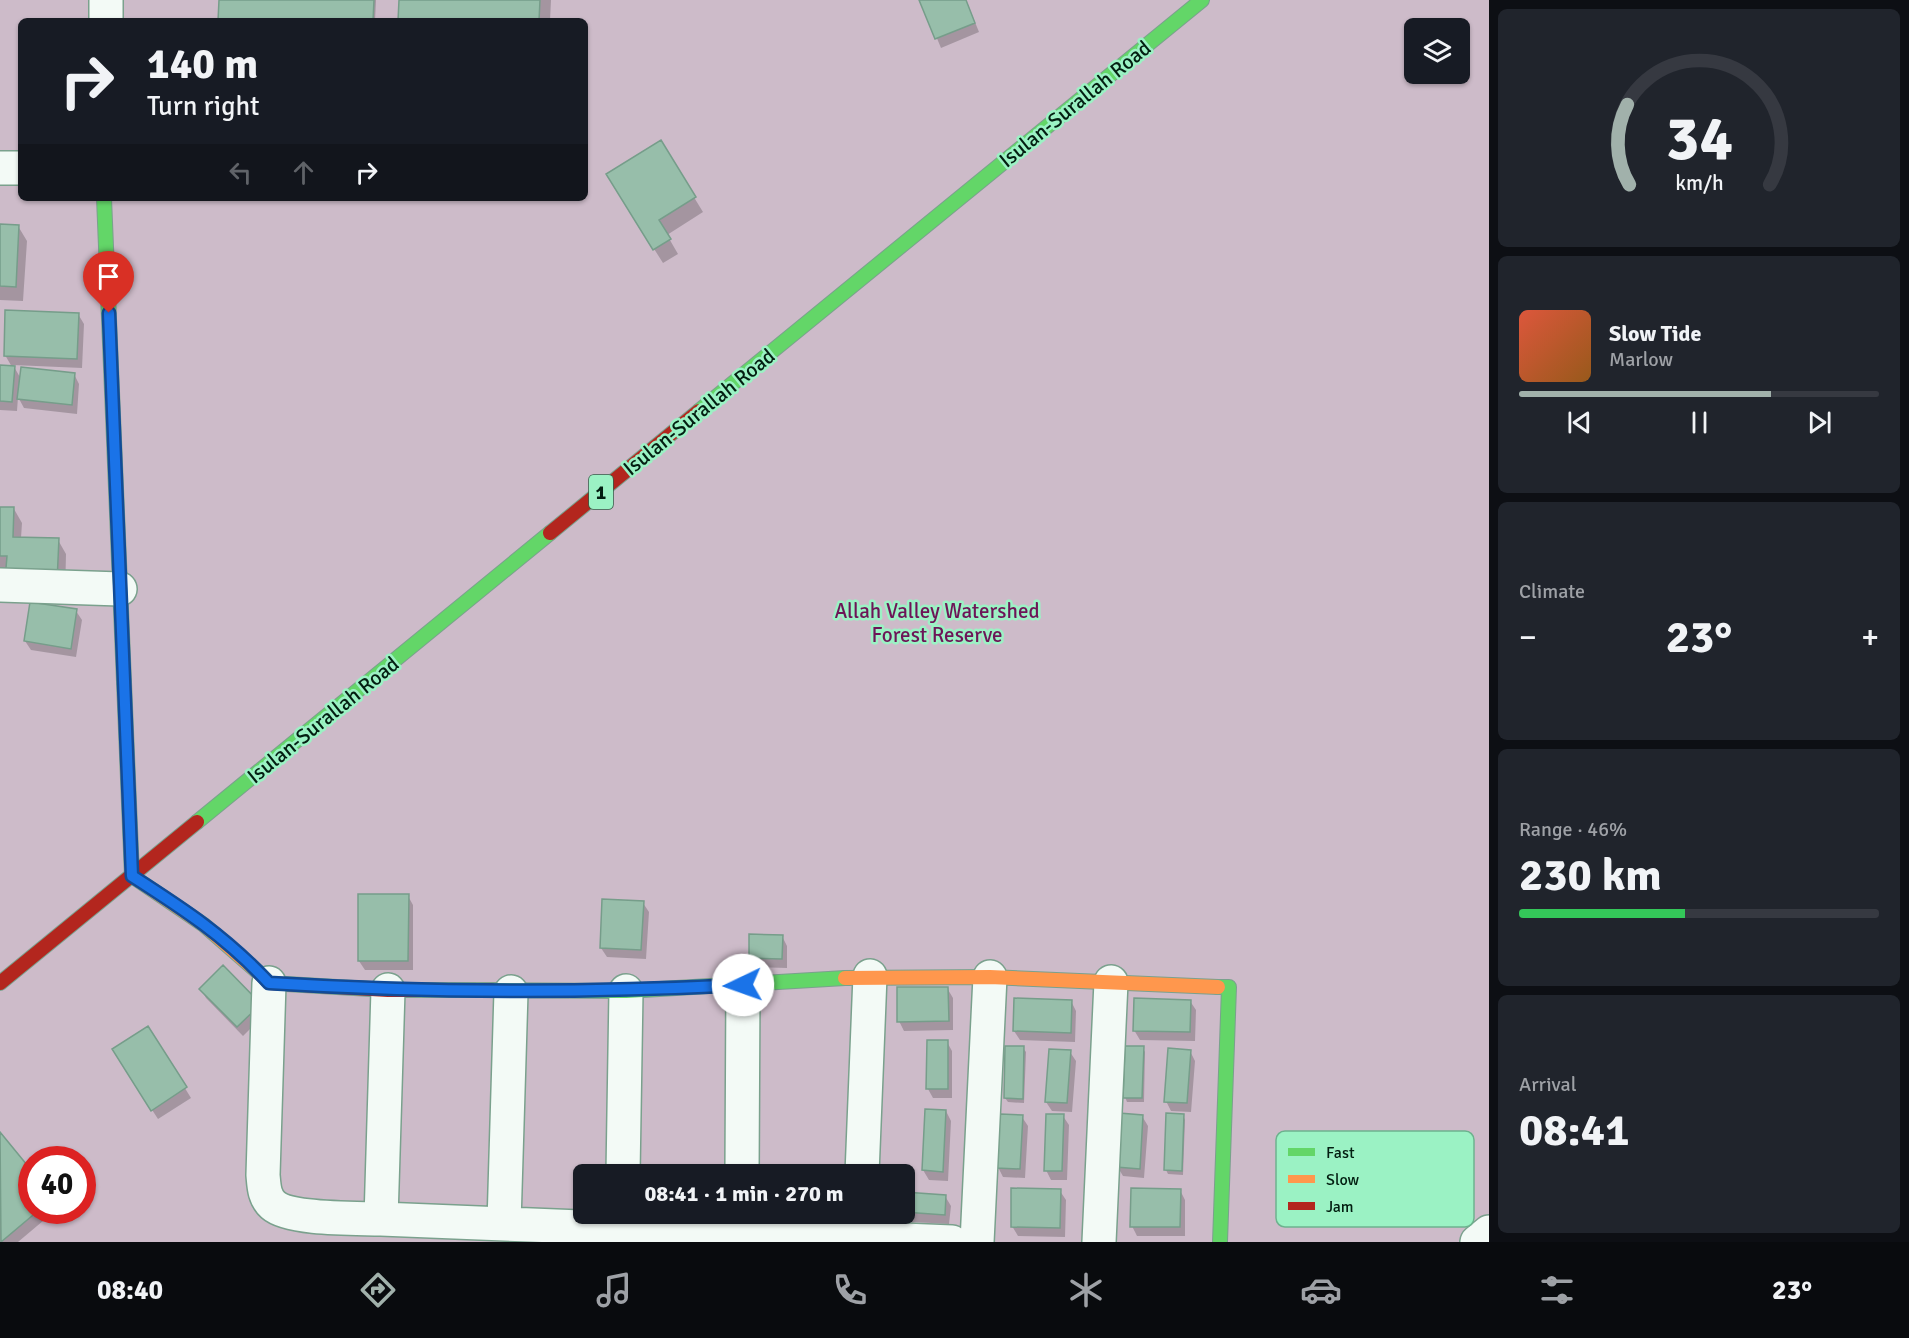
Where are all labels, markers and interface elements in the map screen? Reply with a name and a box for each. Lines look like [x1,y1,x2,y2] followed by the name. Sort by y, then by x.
[1404,18,1470,84] map controls
[1404,18,1470,84] button: layers
[994,35,1156,173] street label: Isulan-Surallah Road
[147,39,258,90] text: 140 m
[48,42,126,120] icon: right
[147,90,260,123] text: Turn right
[1665,100,1733,177] text: 34
[224,156,257,189] icon: left
[287,156,320,189] icon: ahead
[350,156,383,189] icon: right
[1675,170,1723,196] text: km/h
[83,251,134,313] pin
[92,260,125,293] icon: arrive
[1609,320,1701,347] text: Slow Tide
[618,343,780,481] street label: Isulan-Surallah Road
[1609,347,1673,372] text: Marlow
[1563,406,1596,439] icon: previous
[1683,406,1716,439] icon: pause
[1803,406,1836,439] icon: next
[589,475,613,509] road number: 1
[1519,579,1585,604] text: Climate
[834,598,1040,648] park label: Allah Valley Watershed Forest Reserve
[1666,610,1732,665] text: 23°
[1519,617,1537,658] text: −
[1861,617,1879,658] text: +
[242,651,404,789] street label: Isulan-Surallah Road
[1519,817,1627,842] text: Range · 46%
[1519,848,1662,903] text: 230 km
[711,953,775,1017] position arrow
[1519,1072,1577,1097] text: Arrival
[1519,1103,1629,1158] text: 08:41
[1276,1131,1474,1227] legend
[1326,1143,1355,1163] text: Fast
[18,1146,96,1224] speed limit sign: 40
[1326,1170,1360,1190] text: Slow
[644,1180,844,1207] text: 08:41 · 1 min · 270 m
[1326,1197,1354,1217] text: Jam
[357,1269,399,1311] icon: directions
[593,1269,635,1311] icon: music
[829,1269,871,1311] icon: phone
[1065,1269,1107,1311] icon: climate
[1300,1269,1342,1311] icon: car
[1536,1269,1578,1311] icon: filters
[97,1274,163,1307] text: 08:40
[1772,1274,1812,1307] text: 23°

